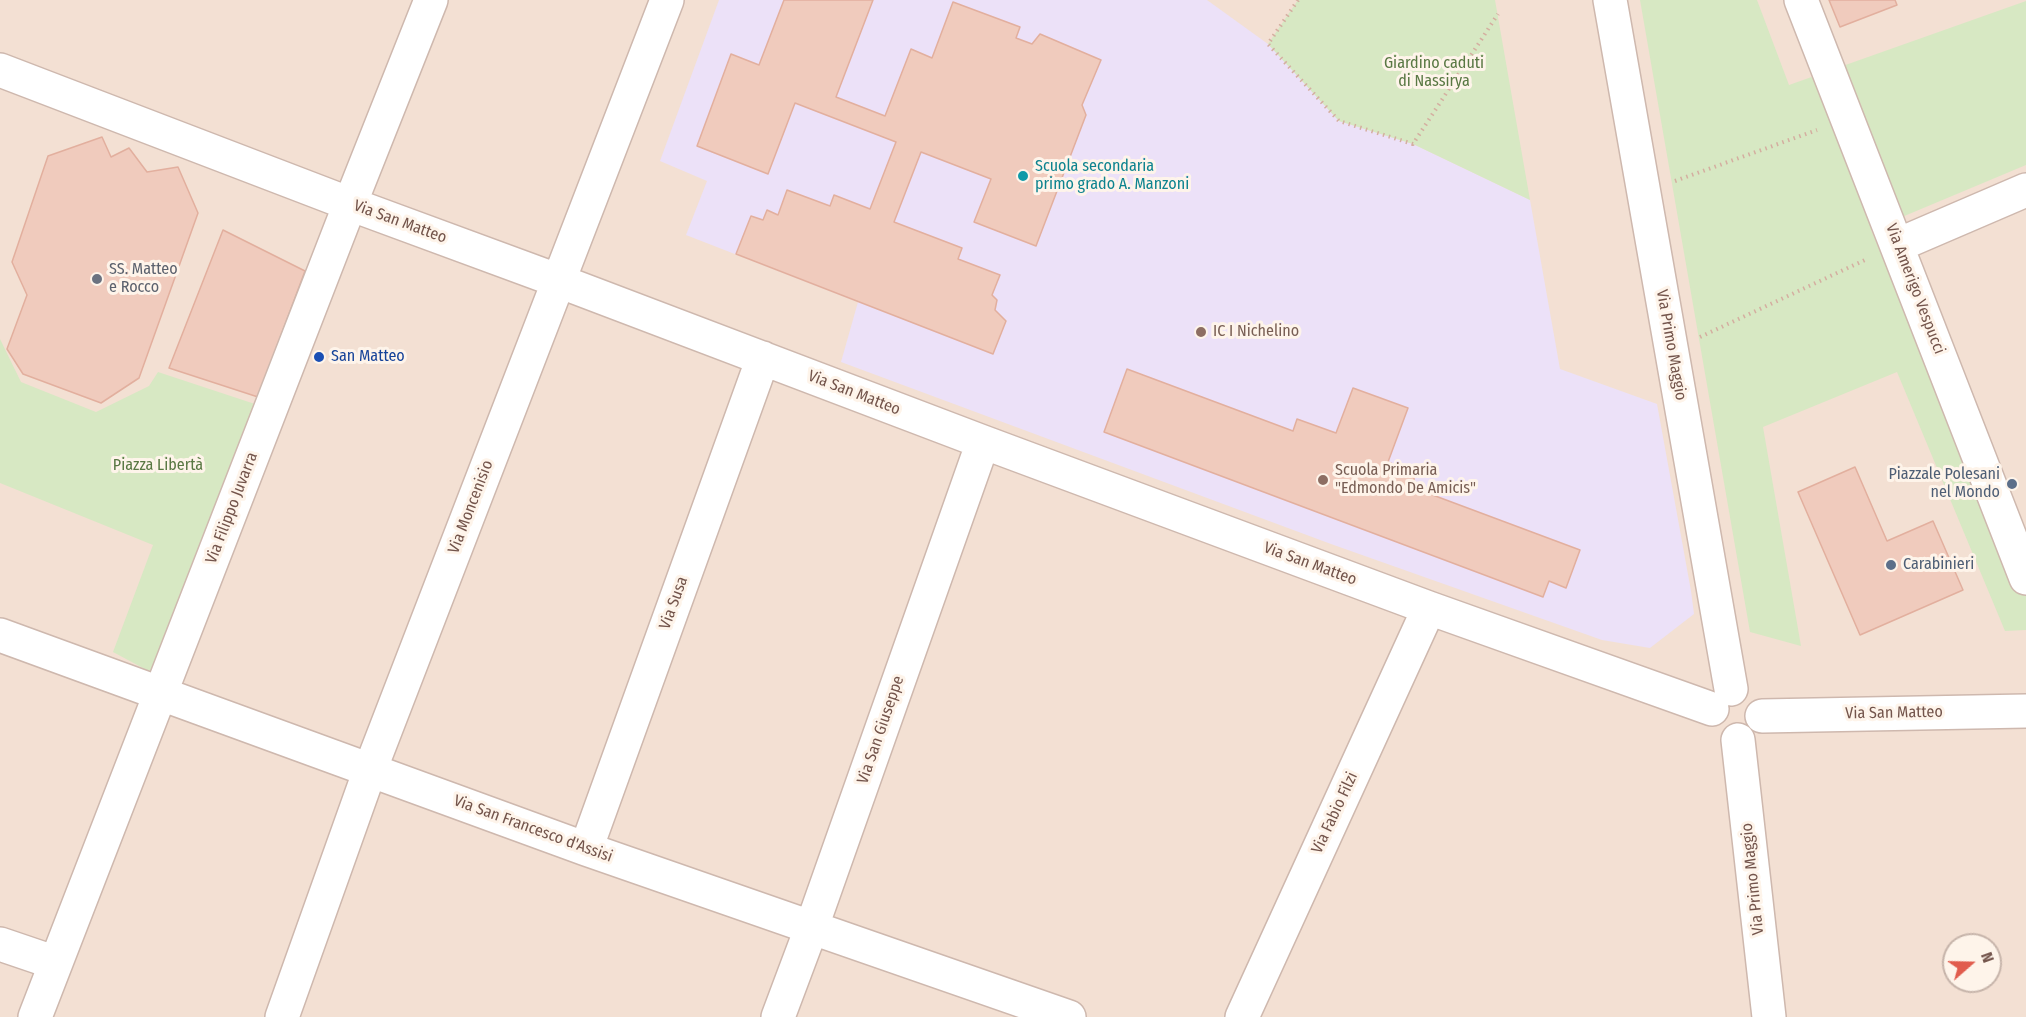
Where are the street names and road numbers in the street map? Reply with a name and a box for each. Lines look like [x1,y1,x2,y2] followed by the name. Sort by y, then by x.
[351,196,449,248] street label: Via San Matteo
[1881,221,1949,357] street label: Via Amerigo Vespucci
[1652,288,1690,402] street label: Via Primo Maggio
[805,367,903,419] street label: Via San Matteo
[202,450,262,566] street label: Via Filippo Juvarra
[444,458,498,556] street label: Via Moncenisio
[1261,538,1359,590] street label: Via San Matteo
[656,574,692,632] street label: Via Susa
[854,673,908,787] street label: Via San Giuseppe
[1845,703,1943,723] street label: Via San Matteo
[1308,769,1362,857] street label: Via Fabio Filzi
[451,791,615,867] street label: Via San Francesco d'Assisi
[1738,822,1768,936] street label: Via Primo Maggio

